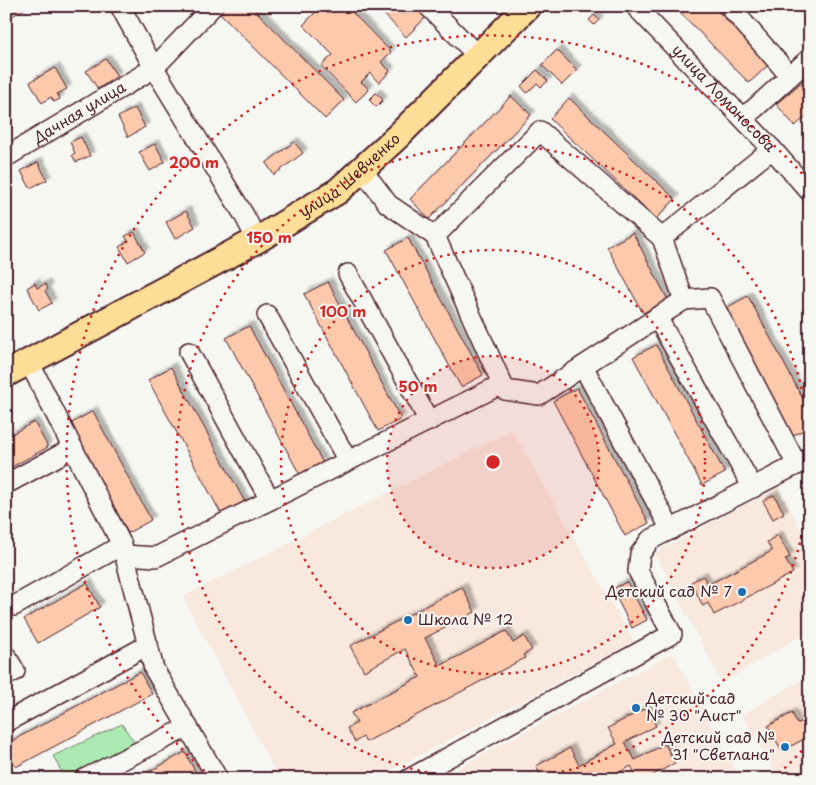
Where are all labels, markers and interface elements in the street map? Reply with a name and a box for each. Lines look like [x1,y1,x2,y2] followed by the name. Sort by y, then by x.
[667,38,782,157] street label: улица Ломоносова
[27,74,130,149] street label: Дачная улица
[294,127,405,222] street label: улица Шевченко
[169,150,219,173] text: 200 m
[246,225,292,248] text: 150 m
[320,299,366,322] text: 100 m
[399,374,437,397] text: 50 m
[484,453,502,471] centre of rings
[605,579,732,602] place label: Детский сад № 7
[736,586,748,598] marker: Детский сад № 7
[418,607,513,630] place label: Школа № 12
[402,614,414,626] marker: Школа № 12
[645,686,742,726] place label: Детский сад № 30 "Аист"
[630,702,642,714] marker: Детский сад № 30 "Аист"
[661,725,775,765] place label: Детский сад № 31 "Светлана"
[779,741,791,753] marker: Детский сад № 31 "Светлана"

